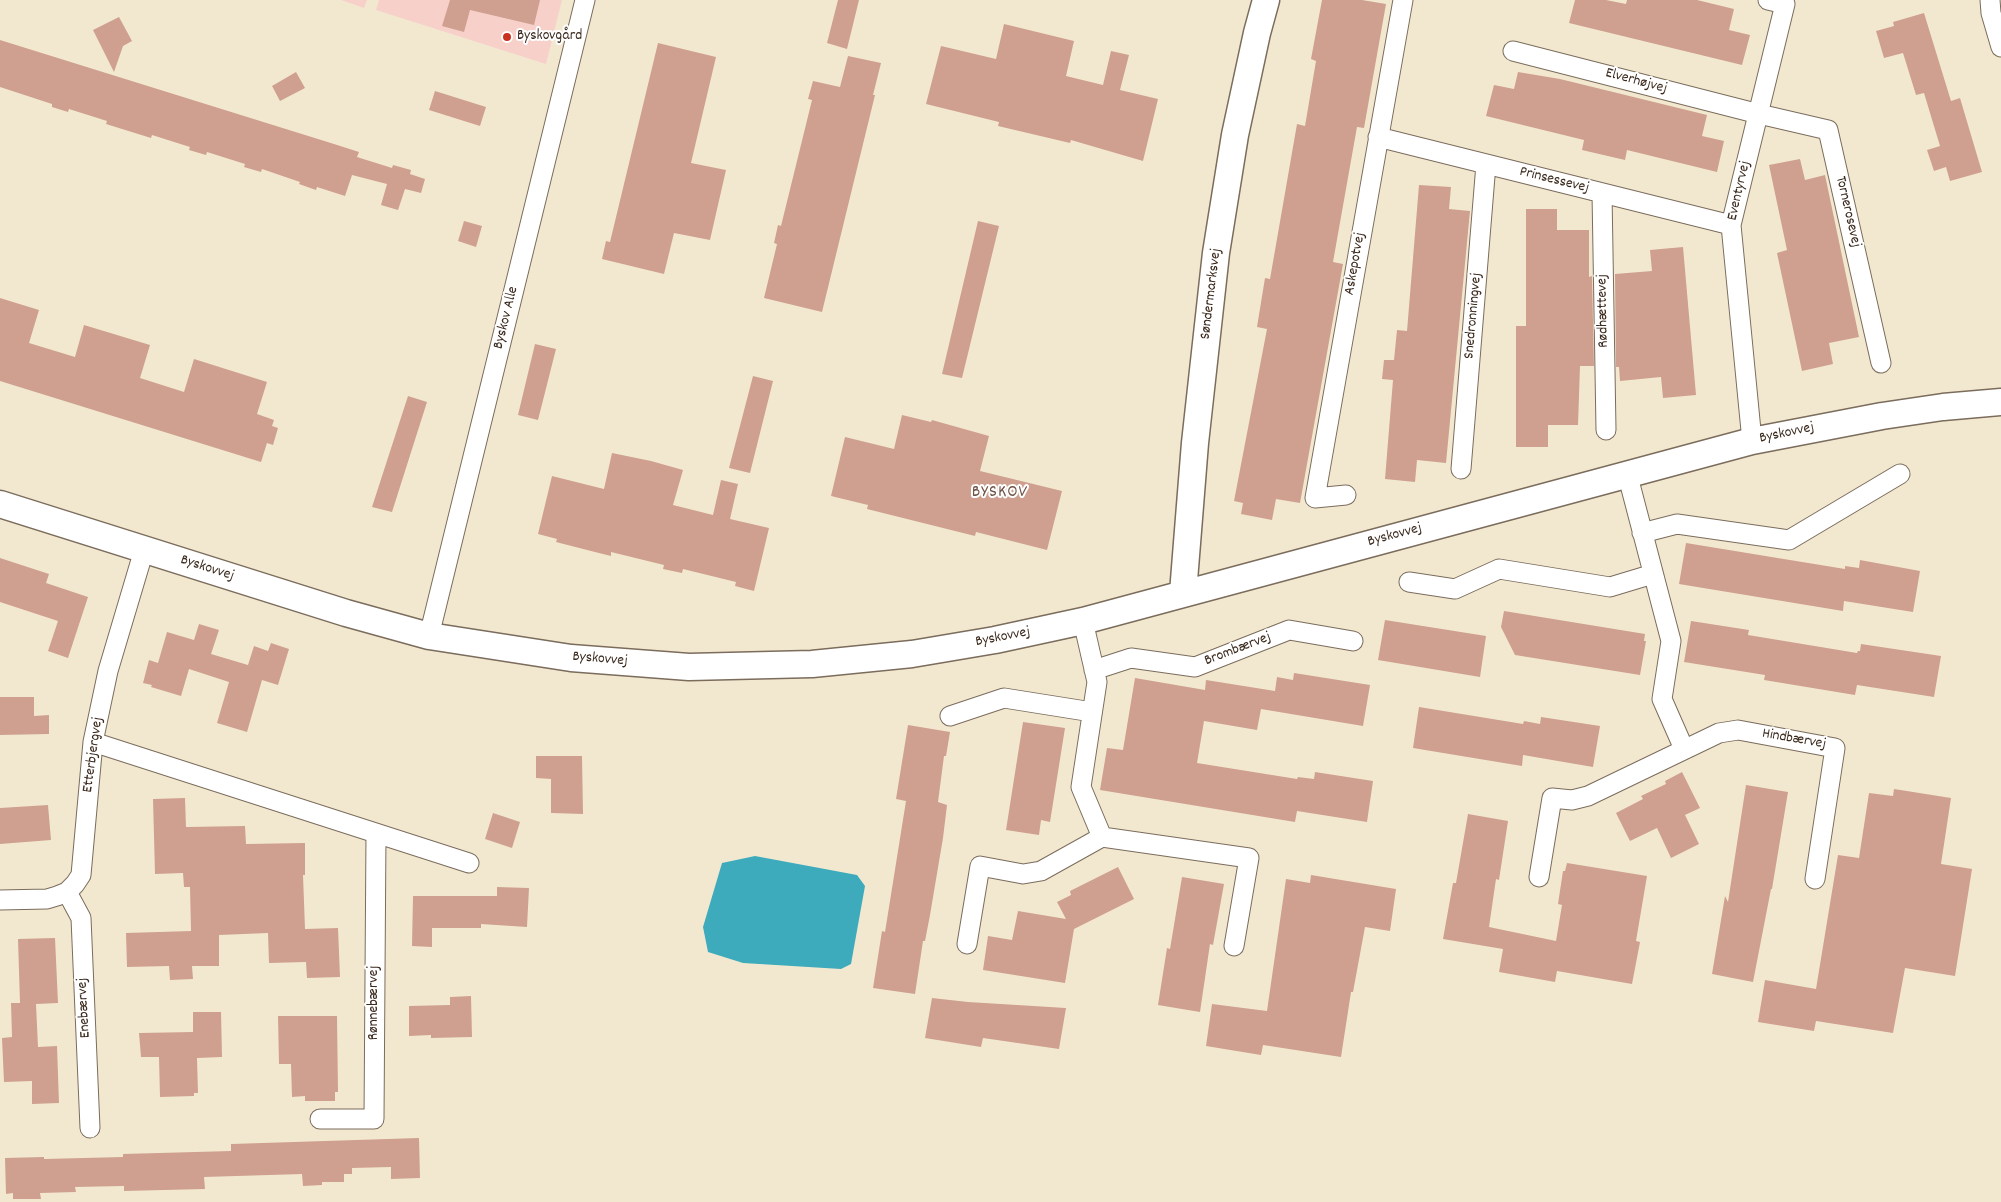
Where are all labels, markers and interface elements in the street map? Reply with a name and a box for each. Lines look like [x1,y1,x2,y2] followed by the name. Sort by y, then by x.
[517,28,582,46] place label: Byskovgård
[501,31,513,43] marker: Byskovgård
[1603,65,1669,99] street label: Elverhøjvej
[1724,159,1756,223] street label: Eventyrvej
[1517,164,1591,198] street label: Prinsessevej
[1830,175,1864,249] street label: Tornerosevej
[1342,231,1370,297] street label: Askepotvej
[1197,247,1227,341] street label: Søndermarksvej
[1461,272,1487,360] street label: Snedronningvej
[1594,274,1614,348] street label: Rødhættevej
[491,285,523,351] street label: Byskov Alle
[1758,419,1816,449] street label: Byskovvej
[971,483,1029,505] district label: BYSKOV
[1366,520,1424,552] street label: Byskovvej
[178,552,236,586] street label: Byskovvej
[974,624,1032,652] street label: Byskovvej
[1202,629,1274,671] street label: Brombærvej
[572,649,628,671] street label: Byskovvej
[80,716,108,794] street label: Etterbjergvej
[1761,726,1827,754] street label: Hindbærvej
[366,966,384,1040] street label: Rønnebærvej
[74,977,96,1039] street label: Enebærvej

